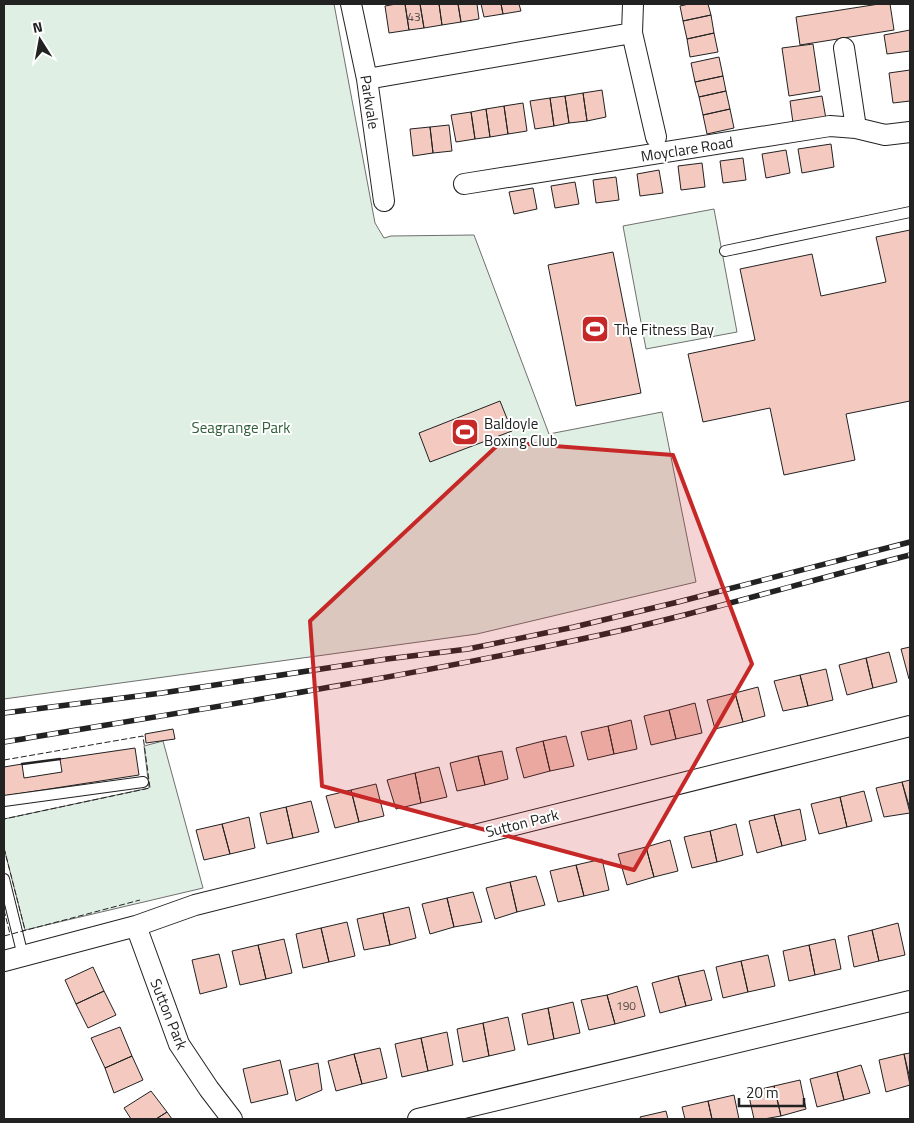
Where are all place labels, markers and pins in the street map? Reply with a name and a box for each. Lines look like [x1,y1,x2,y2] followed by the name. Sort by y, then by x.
[580,314,610,344] sports icon: The Fitness Bay
[614,318,714,341] place label: The Fitness Bay
[484,412,558,452] place label: Baldoyle Boxing Club
[450,417,480,447] sports icon: Baldoyle Boxing Club

